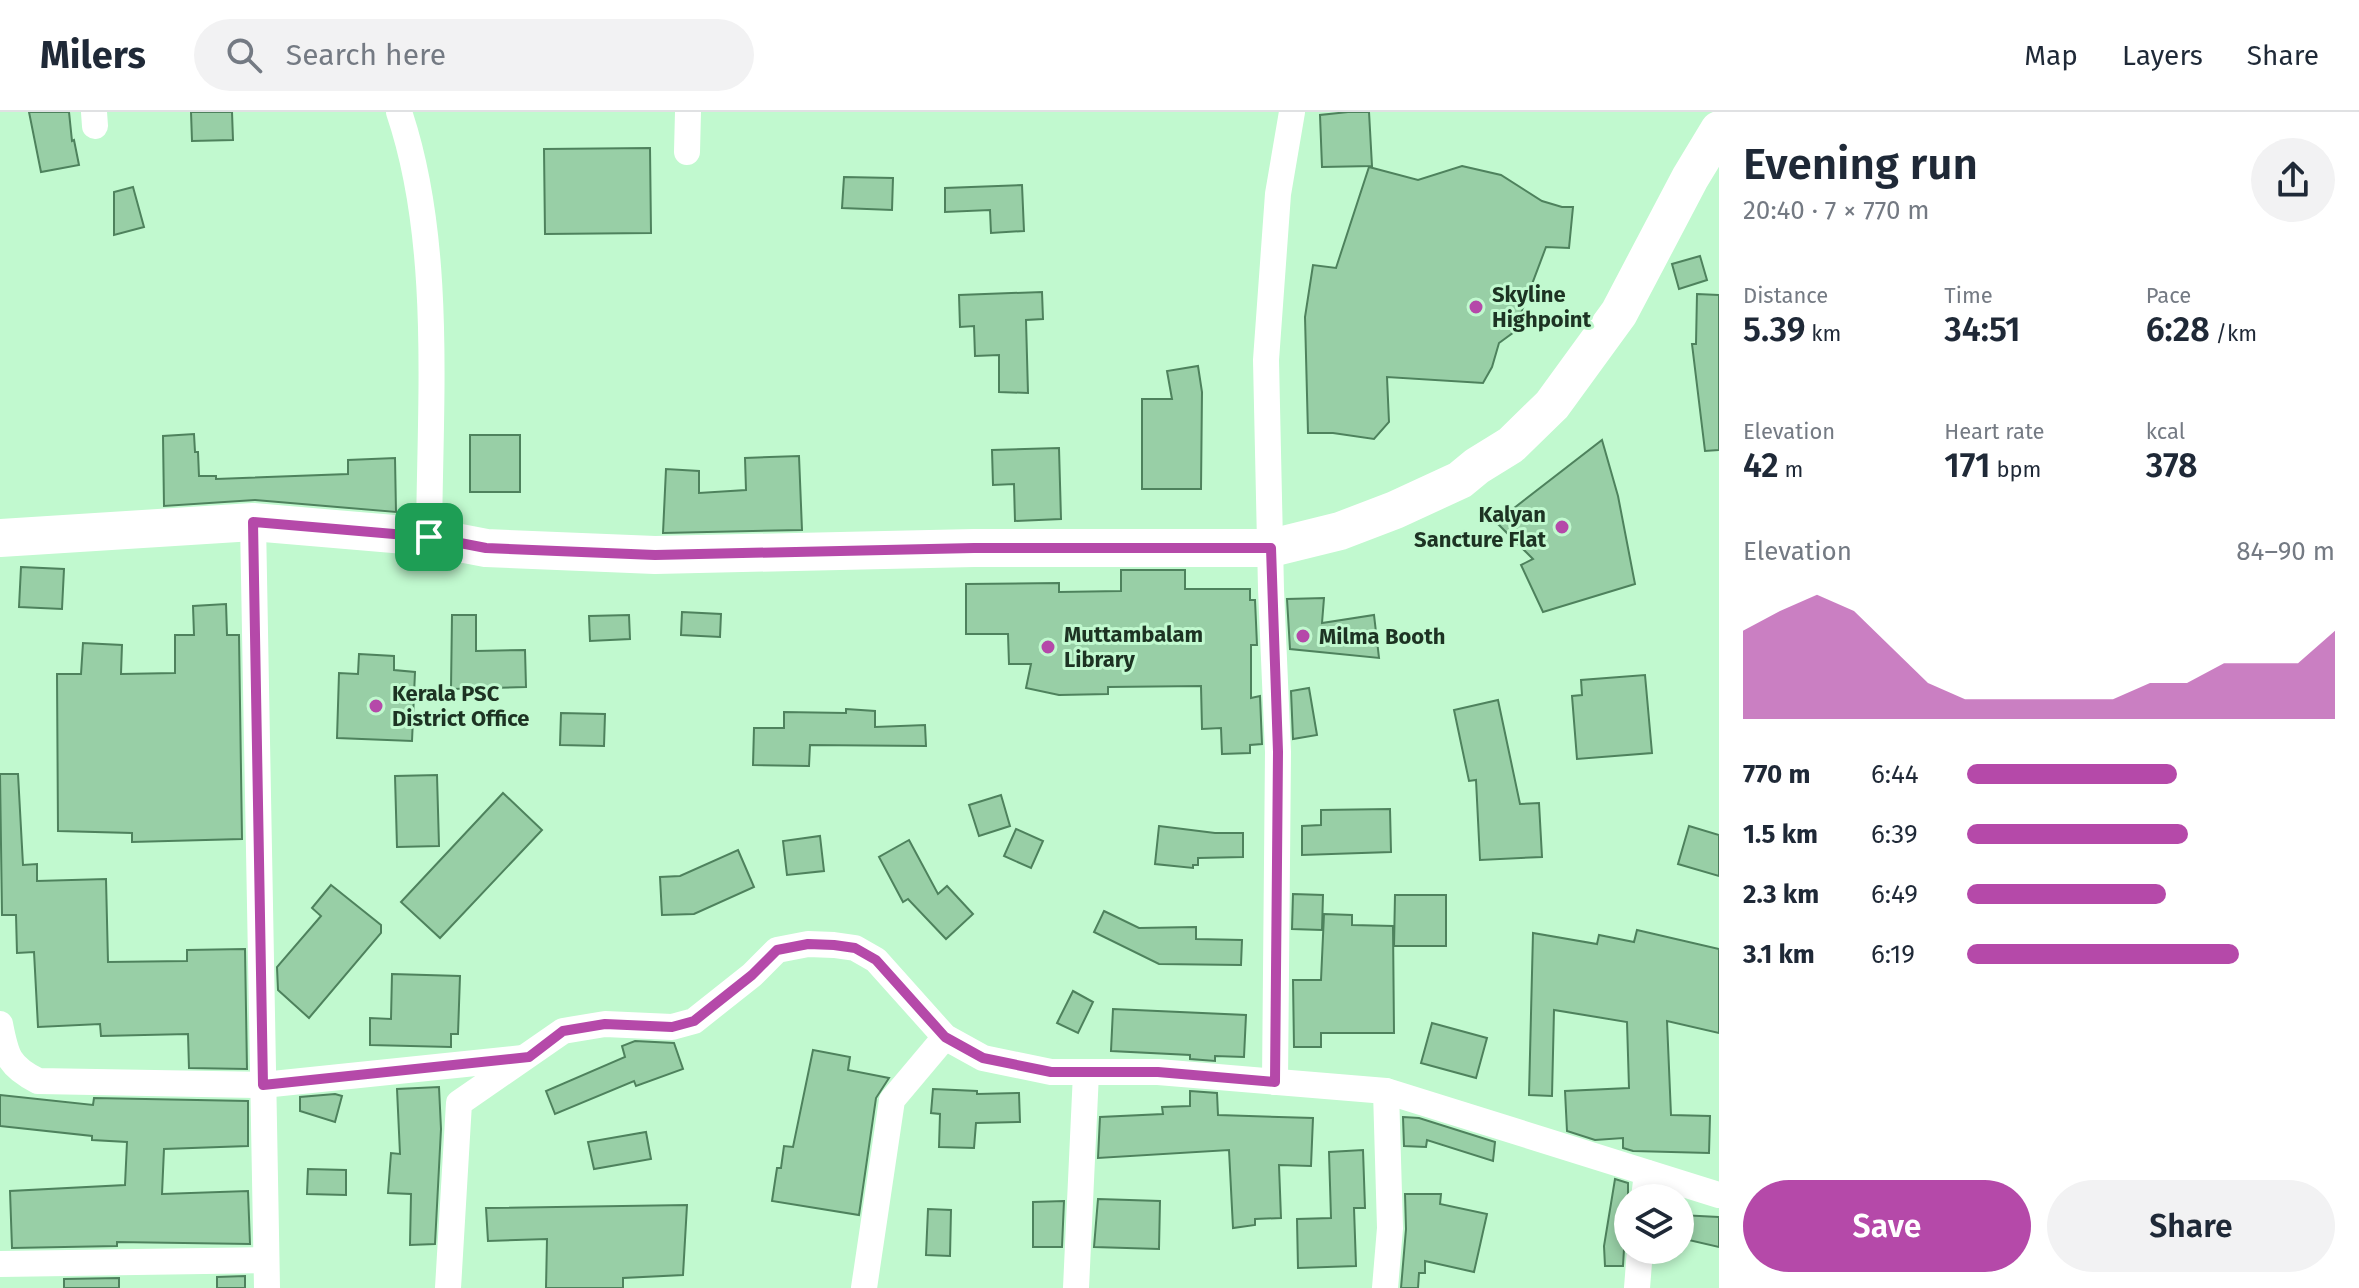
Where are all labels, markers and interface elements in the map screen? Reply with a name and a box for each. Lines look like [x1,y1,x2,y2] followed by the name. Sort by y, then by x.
[194,19,754,91] search box
[40,32,146,78] text: Milers
[222,33,266,77] icon: search
[286,37,446,73] text: Search here
[2024,39,2078,72] text: Map
[2122,39,2203,72] text: Layers
[2247,39,2319,72] text: Share
[1743,138,1978,191] text: Evening run
[2251,138,2335,222] button: share
[1743,195,1930,226] text: 20:40 · 7 × 770 m
[1492,281,1592,333] place label: Skyline Highpoint
[1743,282,1828,309] text: Distance
[1944,282,1993,309] text: Time
[2146,282,2191,309] text: Pace
[1467,298,1485,316] marker: Skyline Highpoint
[1743,309,1805,350] text: 5.39
[1944,309,2021,350] text: 34:51
[2146,309,2210,350] text: 6:28
[1805,320,1841,347] text: km
[2210,320,2257,347] text: /km
[1743,418,1835,445] text: Elevation
[1944,418,2045,445] text: Heart rate
[2146,418,2185,445] text: kcal
[1743,445,1779,486] text: 42
[1944,445,1991,486] text: 171
[2146,445,2198,486] text: 378
[1779,456,1803,483] text: m
[1991,456,2041,483] text: bpm
[1414,501,1547,553] place label: Kalyan Sancture Flat
[395,503,463,571] pin
[407,515,451,559] icon: arrive
[1553,518,1571,536] marker: Kalyan Sancture Flat
[1743,536,1852,567] text: Elevation
[2236,536,2335,567] text: 84–90 m
[1064,621,1203,673] place label: Muttambalam Library
[1319,623,1445,650] place label: Milma Booth
[1294,627,1312,645] marker: Milma Booth
[1039,638,1057,656] marker: Muttambalam Library
[392,680,529,732] place label: Kerala PSC District Office
[367,697,385,715] marker: Kerala PSC District Office
[1743,759,1810,790] text: 770 m
[1871,759,1919,790] text: 6:44
[1743,819,1818,850] text: 1.5 km
[1871,819,1918,850] text: 6:39
[1743,879,1819,910] text: 2.3 km
[1871,879,1918,910] text: 6:49
[1743,939,1815,970] text: 3.1 km
[1871,939,1915,970] text: 6:19
[1743,1180,2031,1272] button: Save
[2047,1180,2335,1272] button: Share
[1614,1184,1694,1264] map controls
[1614,1184,1694,1264] button: layers

